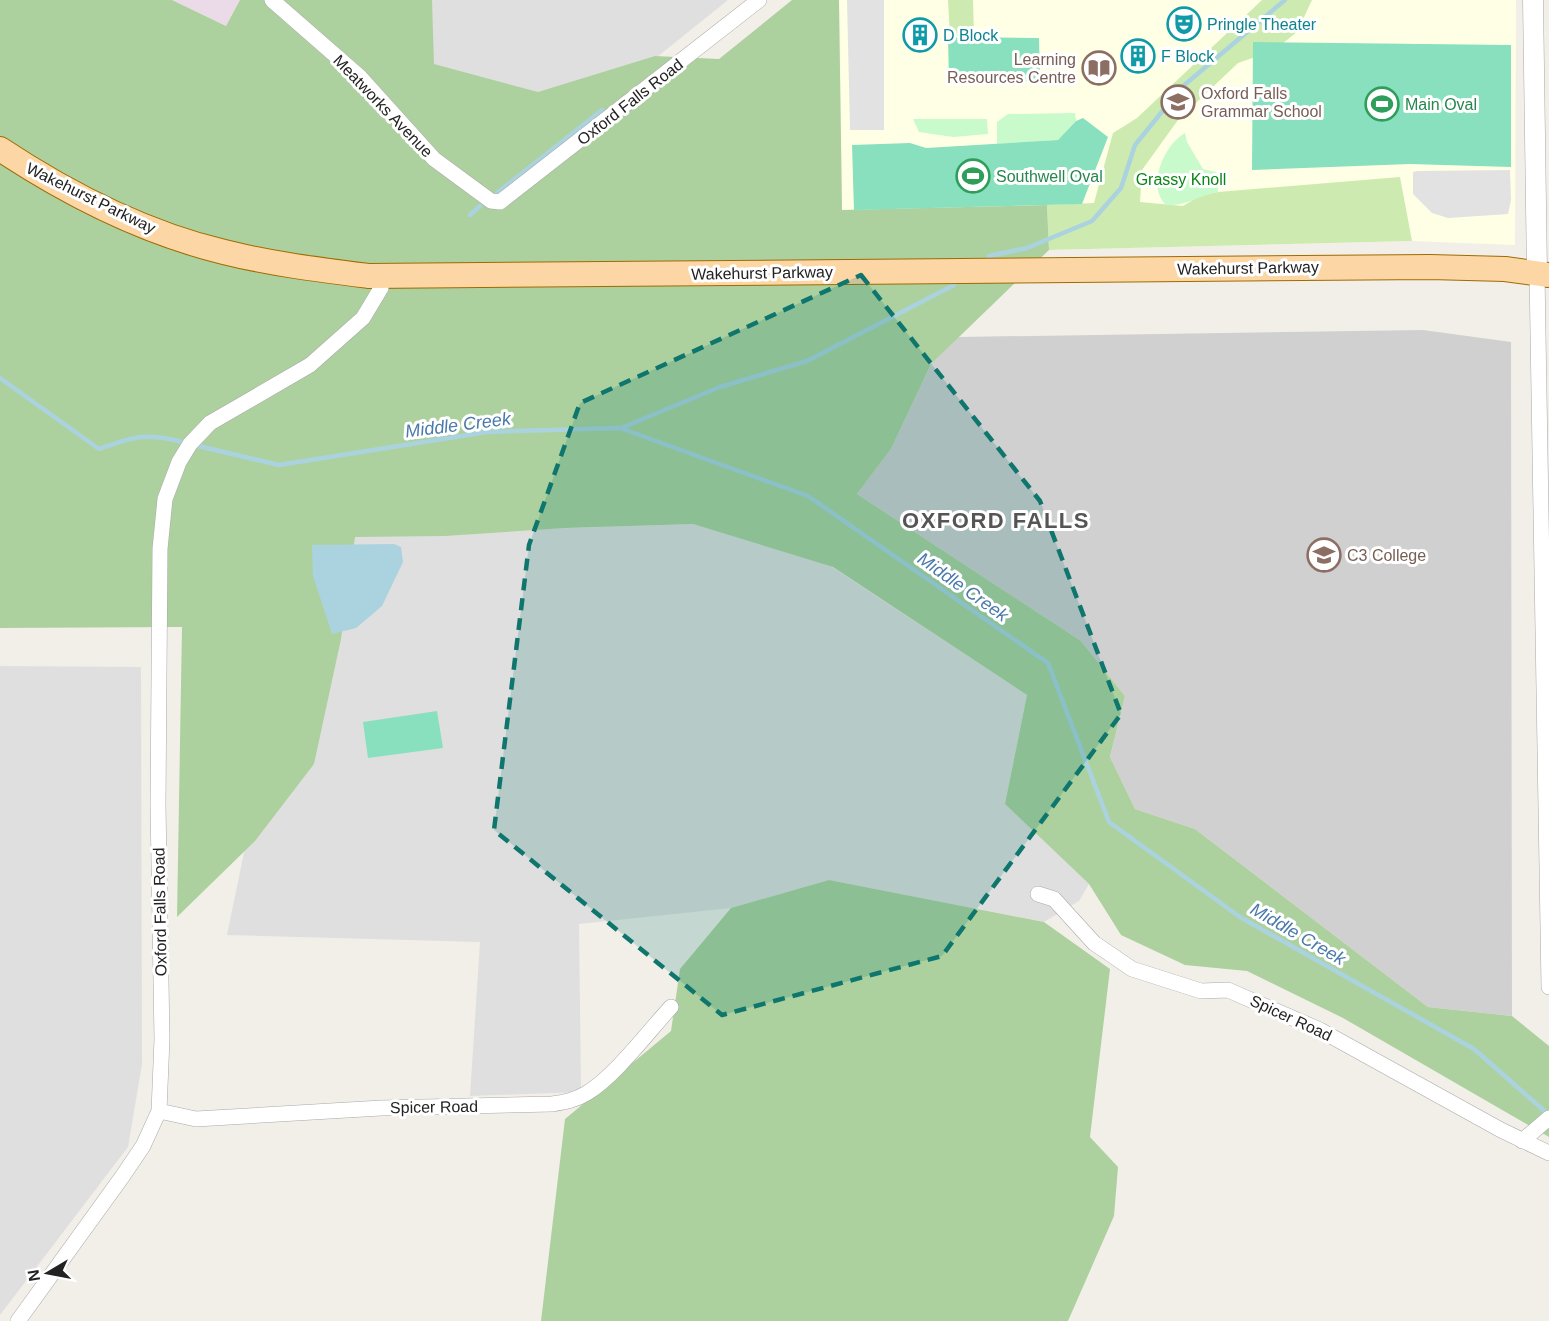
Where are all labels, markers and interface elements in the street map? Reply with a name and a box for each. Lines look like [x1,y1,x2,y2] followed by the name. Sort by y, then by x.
[1166,6,1202,42] theatre icon: Pringle Theater
[1207,16,1317,33] place label: Pringle Theater
[902,17,938,53] building icon: D Block
[943,27,999,44] place label: D Block
[1120,38,1156,74] building icon: F Block
[1161,48,1215,65] place label: F Block
[1081,50,1117,86] library icon: Learning Resources Centre
[947,51,1076,86] place label: Learning Resources Centre
[330,52,436,160] street label: Meatworks Avenue
[574,56,686,148] street label: Oxford Falls Road
[1160,84,1196,120] school or university icon: Oxford Falls Grammar School
[1201,85,1322,120] place label: Oxford Falls Grammar School
[1364,86,1400,122] sports icon: Main Oval
[1405,96,1477,113] place label: Main Oval
[955,158,991,194] sports icon: Southwell Oval
[24,159,158,237] street label: Wakehurst Parkway
[996,168,1103,185] place label: Southwell Oval
[1136,171,1226,188] park label: Grassy Knoll
[1177,258,1319,278] street label: Wakehurst Parkway
[691,263,833,283] street label: Wakehurst Parkway
[404,408,513,441] water label: Middle Creek
[902,508,1090,533] district label: OXFORD FALLS
[1306,537,1342,573] school or university icon: C3 College
[1347,547,1426,564] place label: C3 College
[914,548,1013,626] water label: Middle Creek
[150,847,170,977] street label: Oxford Falls Road
[1247,899,1350,970] water label: Middle Creek
[1248,992,1334,1044] street label: Spicer Road
[390,1098,478,1116] street label: Spicer Road
[18,1243,78,1303] north arrow
[24,1268,43,1283] text: N

